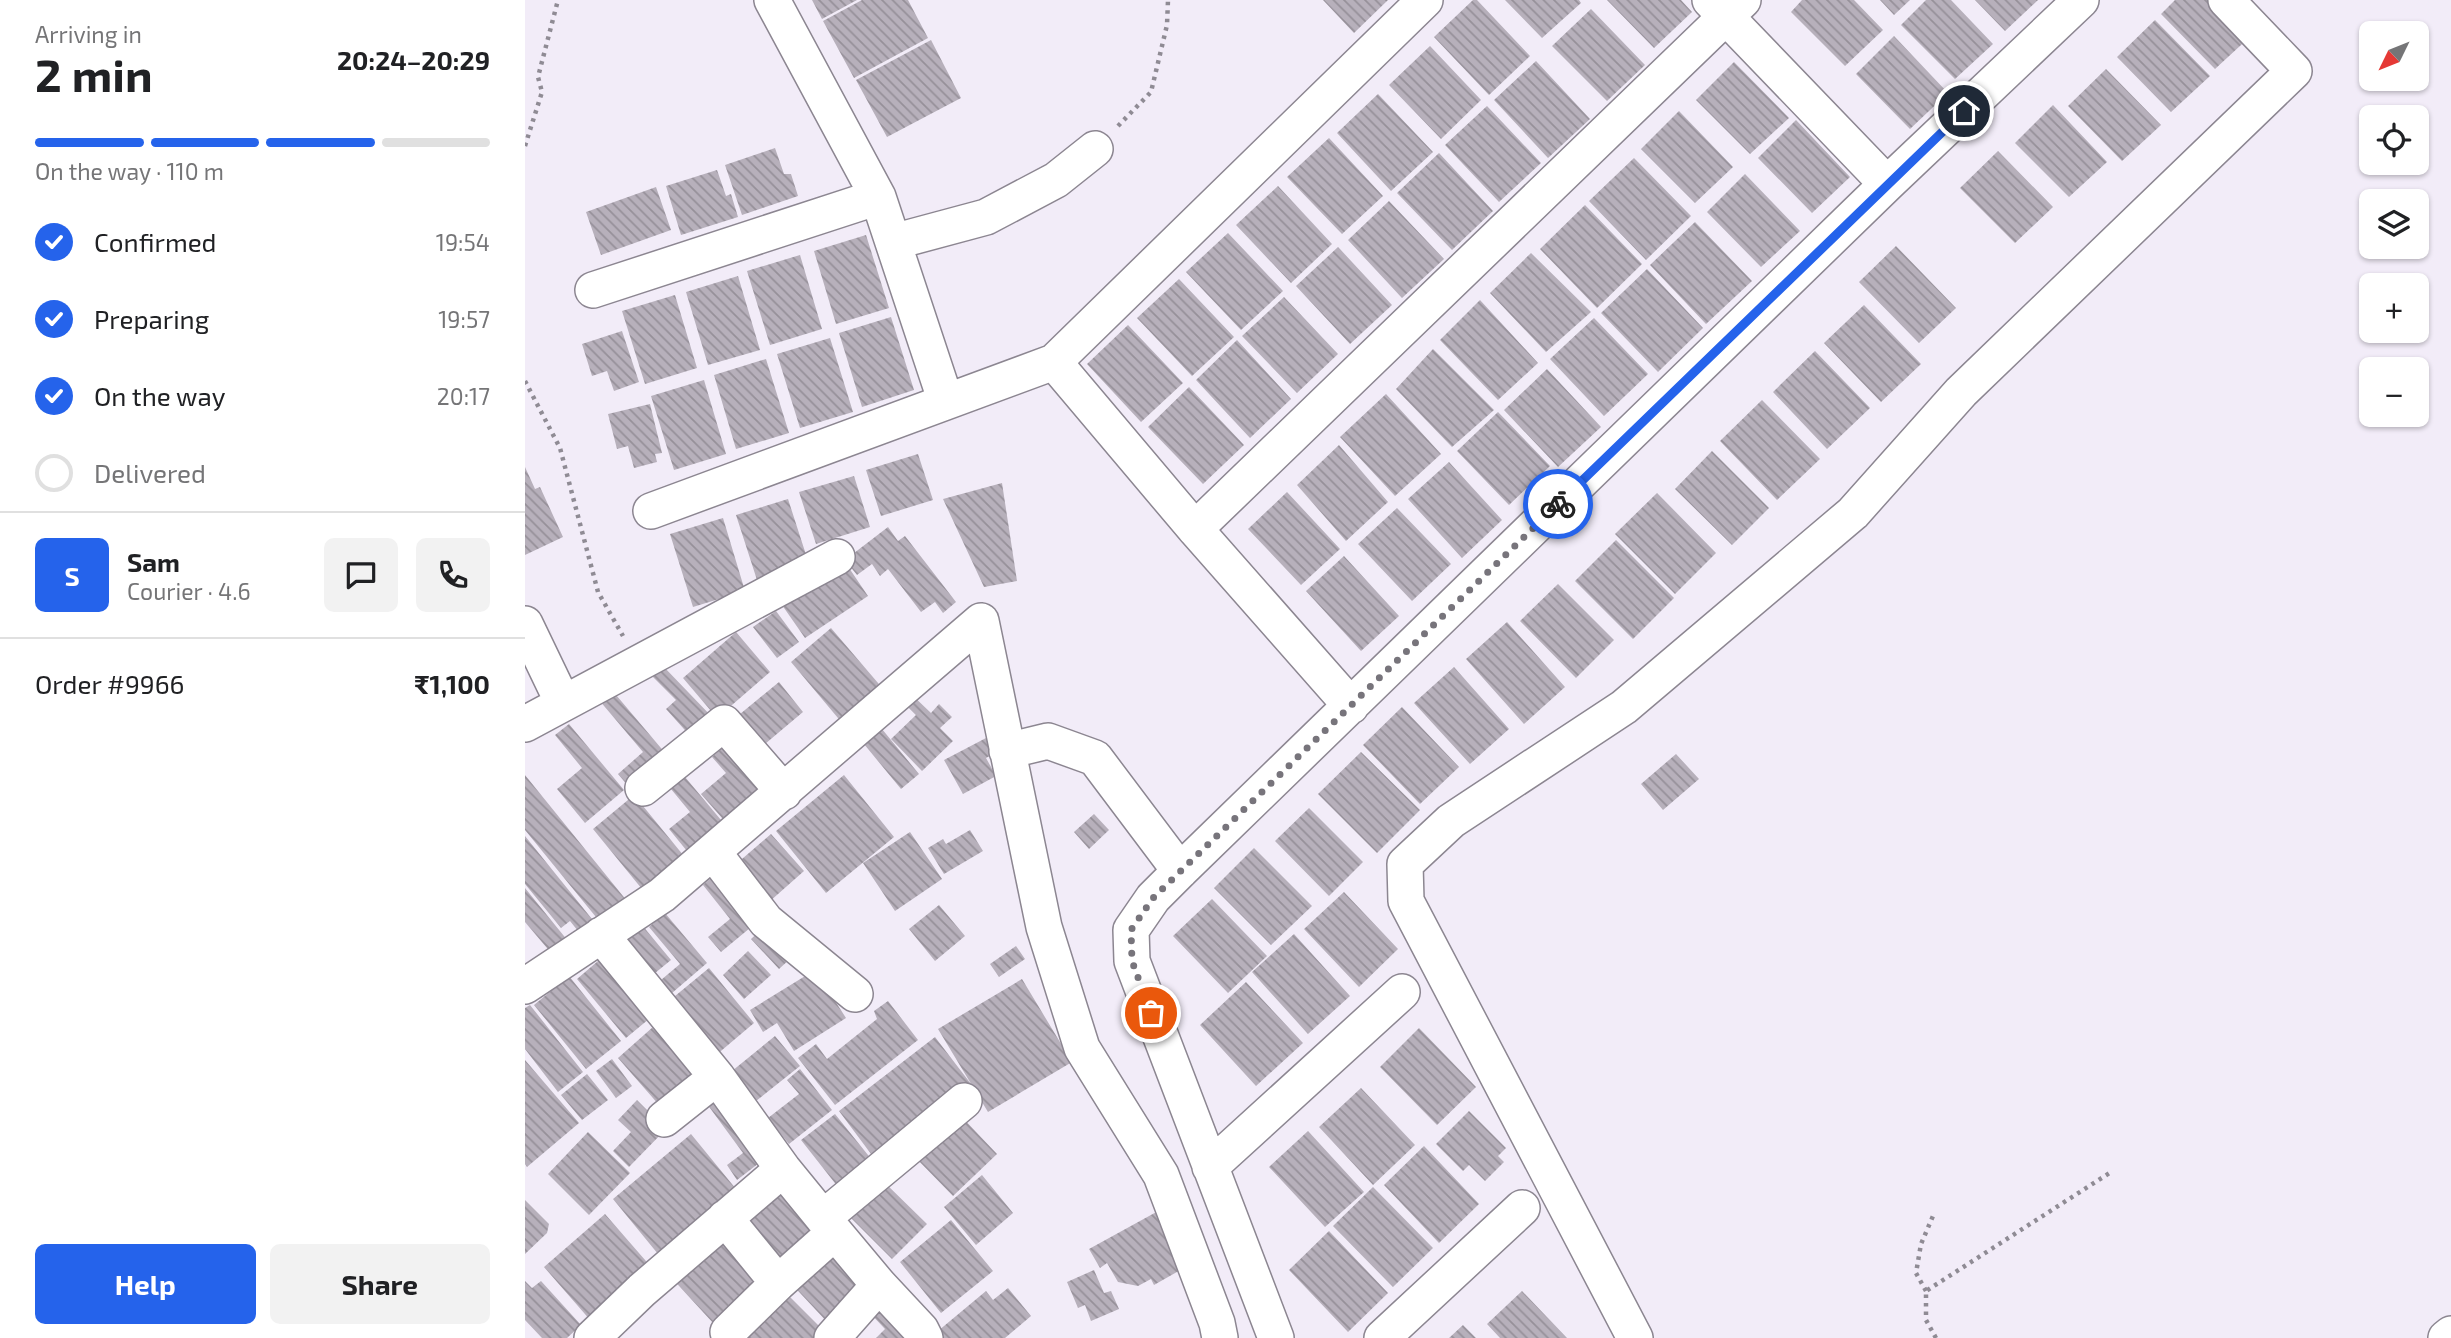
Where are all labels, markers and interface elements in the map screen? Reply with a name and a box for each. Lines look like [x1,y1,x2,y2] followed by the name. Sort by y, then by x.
[35,20,142,48] text: Arriving in
[2359,21,2429,91] north arrow
[2359,21,2429,427] map controls
[337,44,490,75] text: 20:24–20:29
[35,46,153,101] text: 2 min
[1934,81,1994,141] pin
[1945,92,1983,130] icon: home
[2359,105,2429,175] button: locate
[35,157,224,185] text: On the way · 110 m
[2359,189,2429,259] button: layers
[35,223,73,261] icon: check
[94,226,217,257] text: Confirmed
[436,228,490,256] text: 19:54
[2359,273,2429,343] button: +
[35,300,73,338] icon: check
[94,303,209,334] text: Preparing
[438,305,490,333] text: 19:57
[2359,357,2429,427] button: −
[35,377,73,415] icon: check
[94,380,225,411] text: On the way
[437,382,490,410] text: 20:17
[94,457,206,488] text: Delivered
[1523,469,1593,539] courier
[1539,485,1577,523] icon: bike
[324,538,398,612] button: chat
[416,538,490,612] button: phone
[127,546,180,577] text: Sam
[64,560,80,591] text: S
[127,577,251,605] text: Courier · 4.6
[35,668,184,699] text: Order #9966
[414,668,490,699] text: ₹1,100
[1121,983,1181,1043] pin
[1132,994,1170,1032] icon: bag
[35,1244,256,1324] button: Help
[270,1244,490,1324] button: Share

